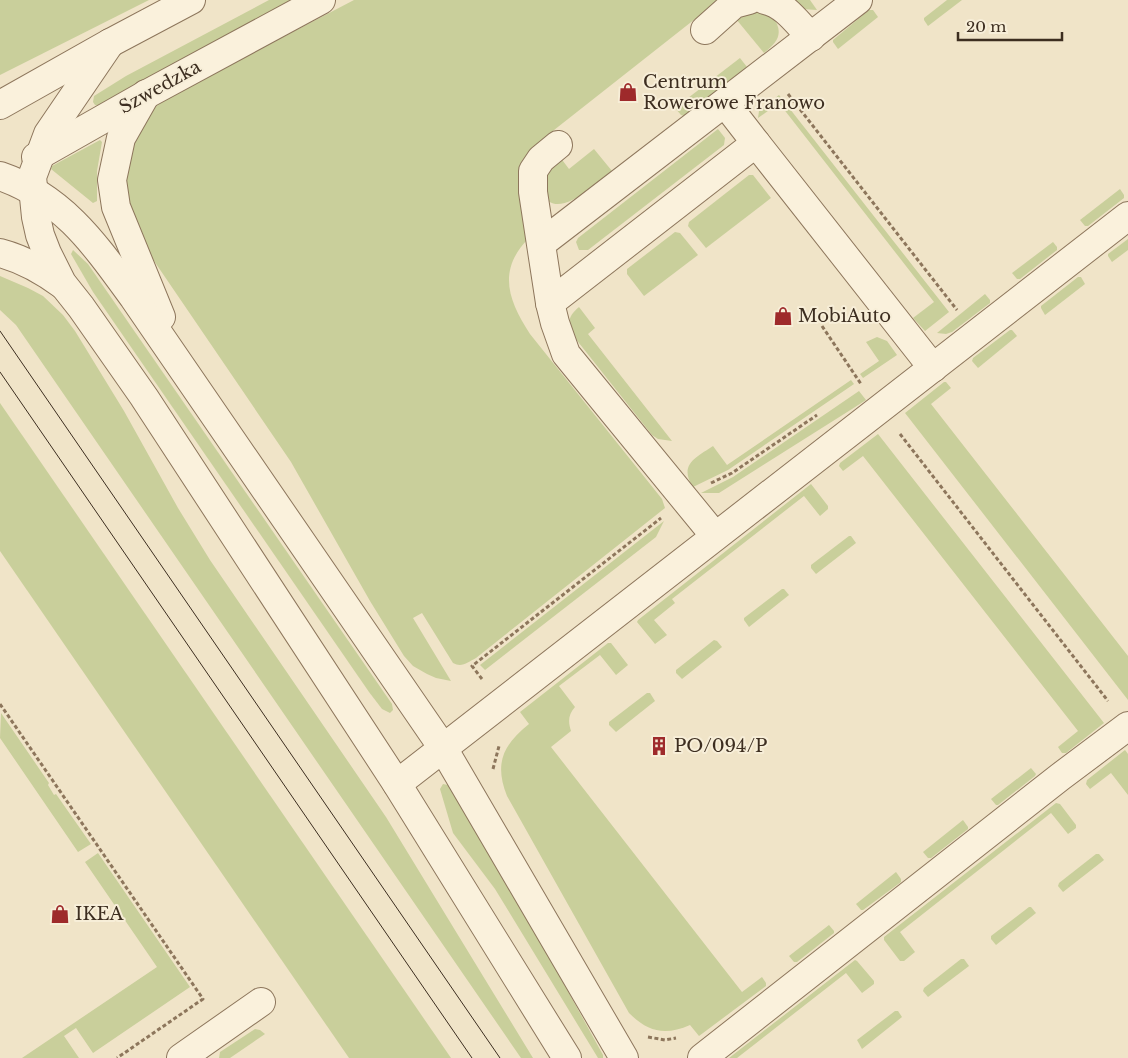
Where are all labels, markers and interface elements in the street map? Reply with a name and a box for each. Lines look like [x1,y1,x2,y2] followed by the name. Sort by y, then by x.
[958,10,1062,42] scale bar
[966,17,1006,36] text: 20 m
[115,56,205,118] street label: Szwedzka
[643,71,825,114] place label: Centrum Rowerowe Franowo
[617,81,639,103] shop icon: Centrum Rowerowe Franowo
[772,305,794,327] shop icon: MobiAuto
[798,305,891,327] place label: MobiAuto
[648,735,670,757] building icon: PO/094/P
[674,735,767,757] place label: PO/094/P
[49,903,71,925] shop icon: IKEA
[75,903,125,925] place label: IKEA

